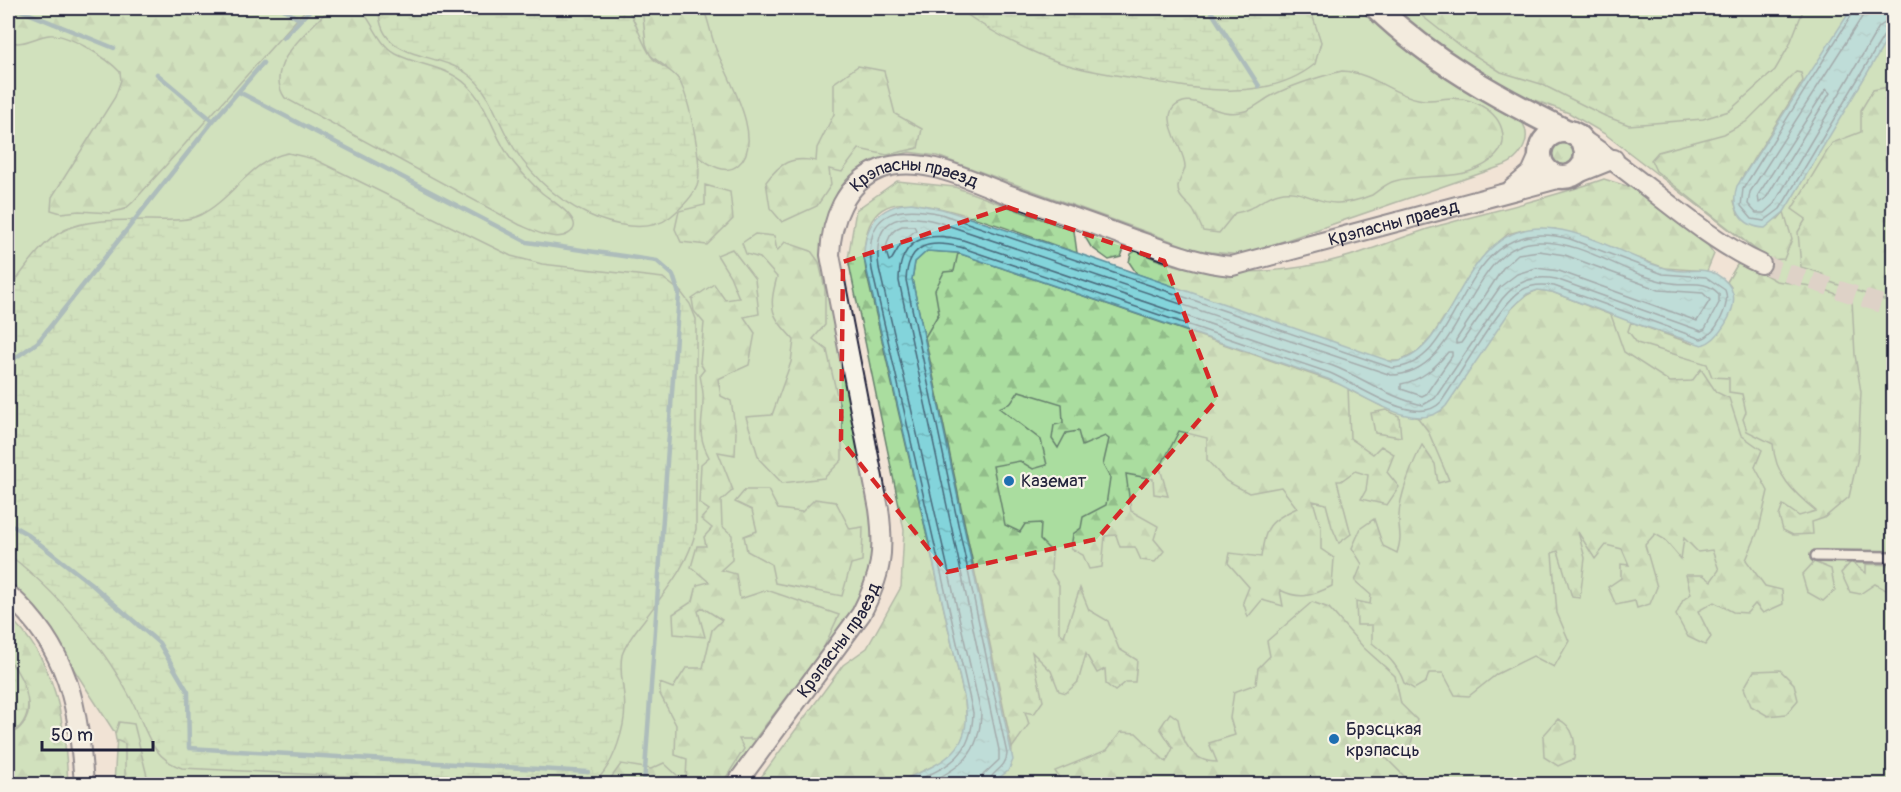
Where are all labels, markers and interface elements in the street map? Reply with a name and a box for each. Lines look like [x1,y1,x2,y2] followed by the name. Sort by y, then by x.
[845,153,981,197] street label: Крэпасны праезд
[1326,195,1462,252] street label: Крэпасны праезд
[1021,470,1087,493] place label: Каземат
[1002,474,1016,488] marker: Каземат
[792,580,886,703] street label: Крэпасны праезд
[42,714,153,752] scale bar
[1346,718,1422,762] place label: Брэсцкая крэпасць
[51,724,93,747] text: 50 m
[1327,732,1341,746] marker: Брэсцкая крэпасць

